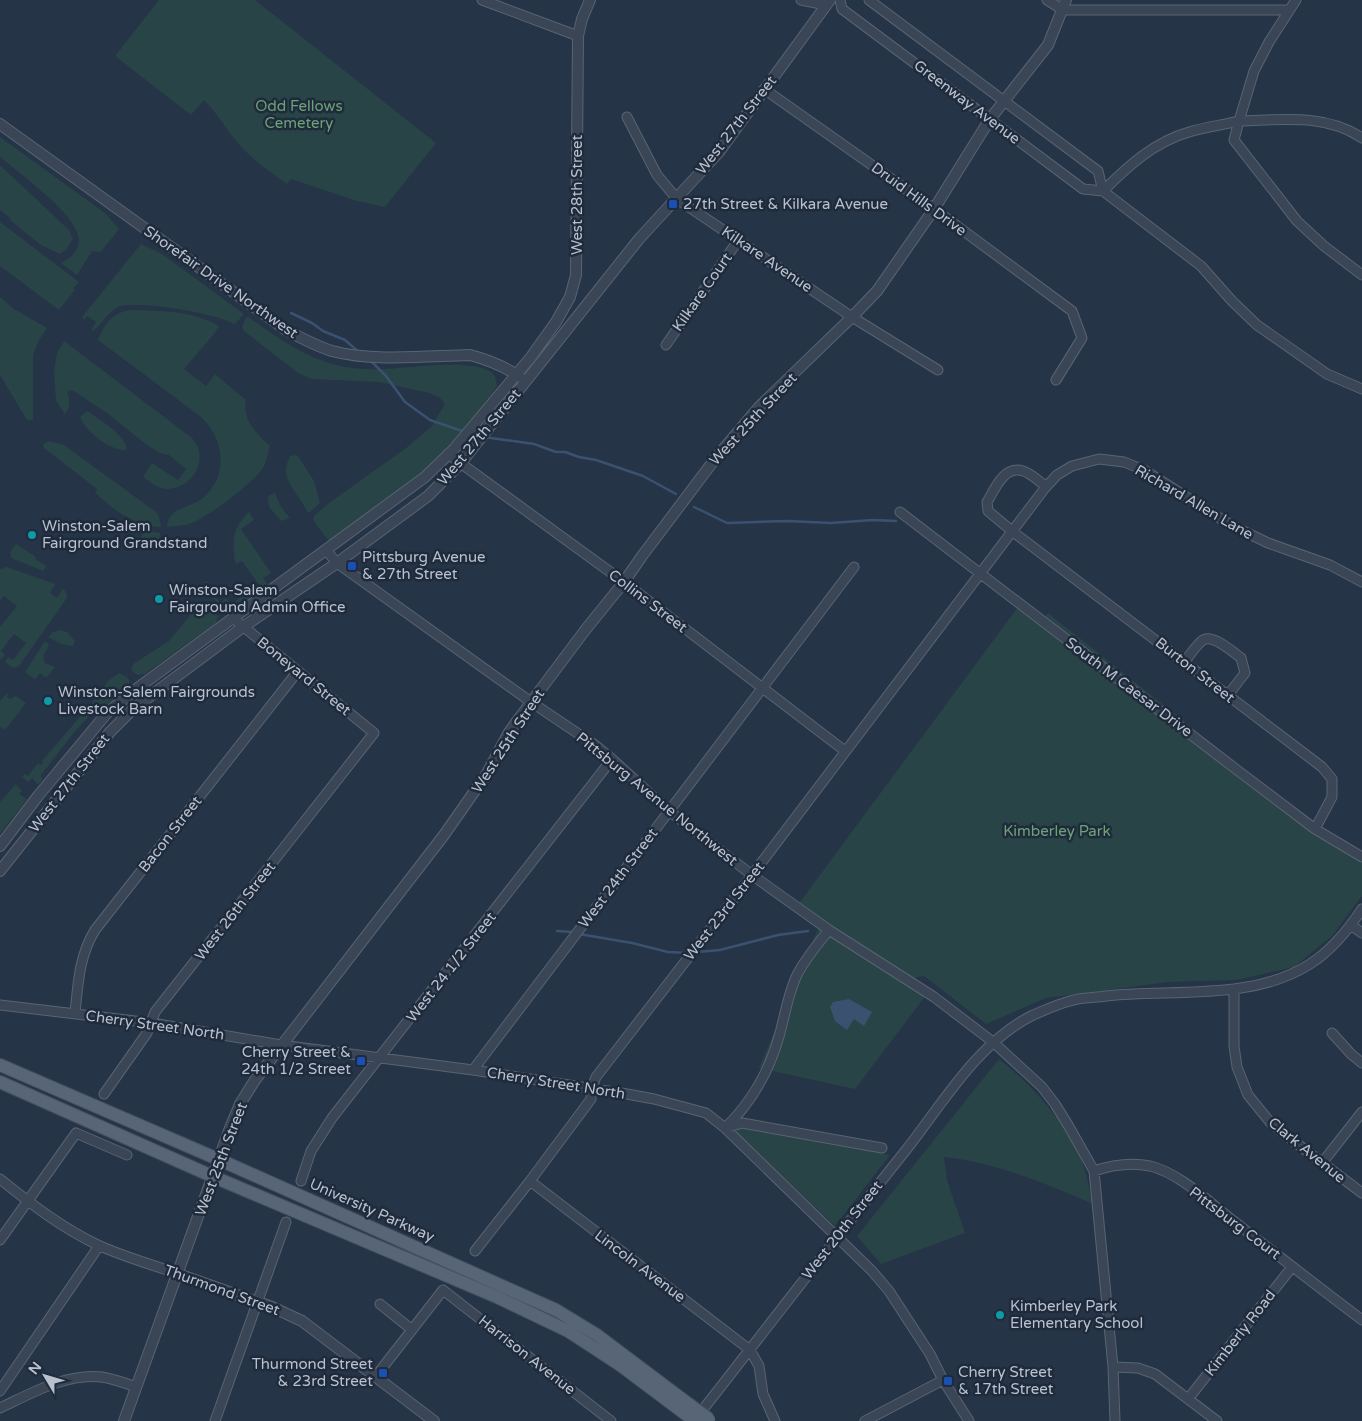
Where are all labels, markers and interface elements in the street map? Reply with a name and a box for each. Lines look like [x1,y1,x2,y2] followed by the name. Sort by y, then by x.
[910,56,1024,148] street label: Greenway Avenue
[692,72,780,178] street label: West 27th Street
[255,97,343,132] park label: Odd Fellows Cemetery
[568,135,586,255] street label: West 28th Street
[868,158,970,240] street label: Druid Hills Drive
[683,195,888,213] place label: 27th Street & Kilkara Avenue
[667,198,679,210] marker: 27th Street & Kilkara Avenue
[140,222,302,342] street label: Shorefair Drive Northwest
[718,222,816,296] street label: Kilkare Avenue
[668,249,736,335] street label: Kilkare Court
[705,369,801,469] street label: West 25th Street
[433,385,525,489] street label: West 27th Street
[1132,461,1256,543] street label: Richard Allen Lane
[42,517,207,552] place label: Winston-Salem Fairground Grandstand
[26,529,38,541] marker: Winston-Salem Fairground Grandstand
[362,548,486,583] place label: Pittsburg Avenue & 27th Street
[346,560,358,572] marker: Pittsburg Avenue & 27th Street
[605,566,691,637] street label: Collins Street
[169,581,346,616] place label: Winston-Salem Fairground Admin Office
[153,593,165,605] marker: Winston-Salem Fairground Admin Office
[254,633,355,719] street label: Boneyard Street
[1062,633,1196,741] street label: South M Caesar Drive
[1152,633,1239,707] street label: Burton Street
[58,683,255,718] place label: Winston-Salem Fairgrounds Livestock Barn
[468,685,548,796] street label: West 25th Street
[42,695,54,707] marker: Winston-Salem Fairgrounds Livestock Barn
[573,728,741,870] street label: Pittsburg Avenue Northwest
[25,730,113,836] street label: West 27th Street
[135,792,206,876] street label: Bacon Street
[1003,822,1111,840] park label: Kimberley Park
[575,824,662,931] street label: West 24th Street
[191,858,279,964] street label: West 26th Street
[680,858,768,964] street label: West 23rd Street
[402,908,500,1026] street label: West 24 1/2 Street
[85,1006,225,1044] street label: Cherry Street North
[241,1043,351,1078] place label: Cherry Street & 24th 1/2 Street
[355,1055,367,1067] marker: Cherry Street & 24th 1/2 Street
[486,1063,626,1103] street label: Cherry Street North
[191,1099,251,1218] street label: West 25th Street
[1265,1113,1349,1187] street label: Clark Avenue
[307,1174,437,1246] street label: University Parkway
[798,1177,886,1283] street label: West 20th Street
[1186,1183,1284,1263] street label: Pittsburg Court
[591,1226,689,1306] street label: Lincoln Avenue
[162,1261,282,1319] street label: Thurmond Street
[1201,1286,1279,1380] street label: Kimberly Road
[1010,1297,1143,1332] place label: Kimberley Park Elementary School
[994,1309,1006,1321] marker: Kimberley Park Elementary School
[475,1312,579,1398] street label: Harrison Avenue
[20,1351,70,1401] north arrow
[252,1355,373,1390] place label: Thurmond Street & 23rd Street
[25,1359,45,1378] text: N
[958,1363,1054,1398] place label: Cherry Street & 17th Street
[377,1367,389,1379] marker: Thurmond Street & 23rd Street
[942,1375,954,1387] marker: Cherry Street & 17th Street

